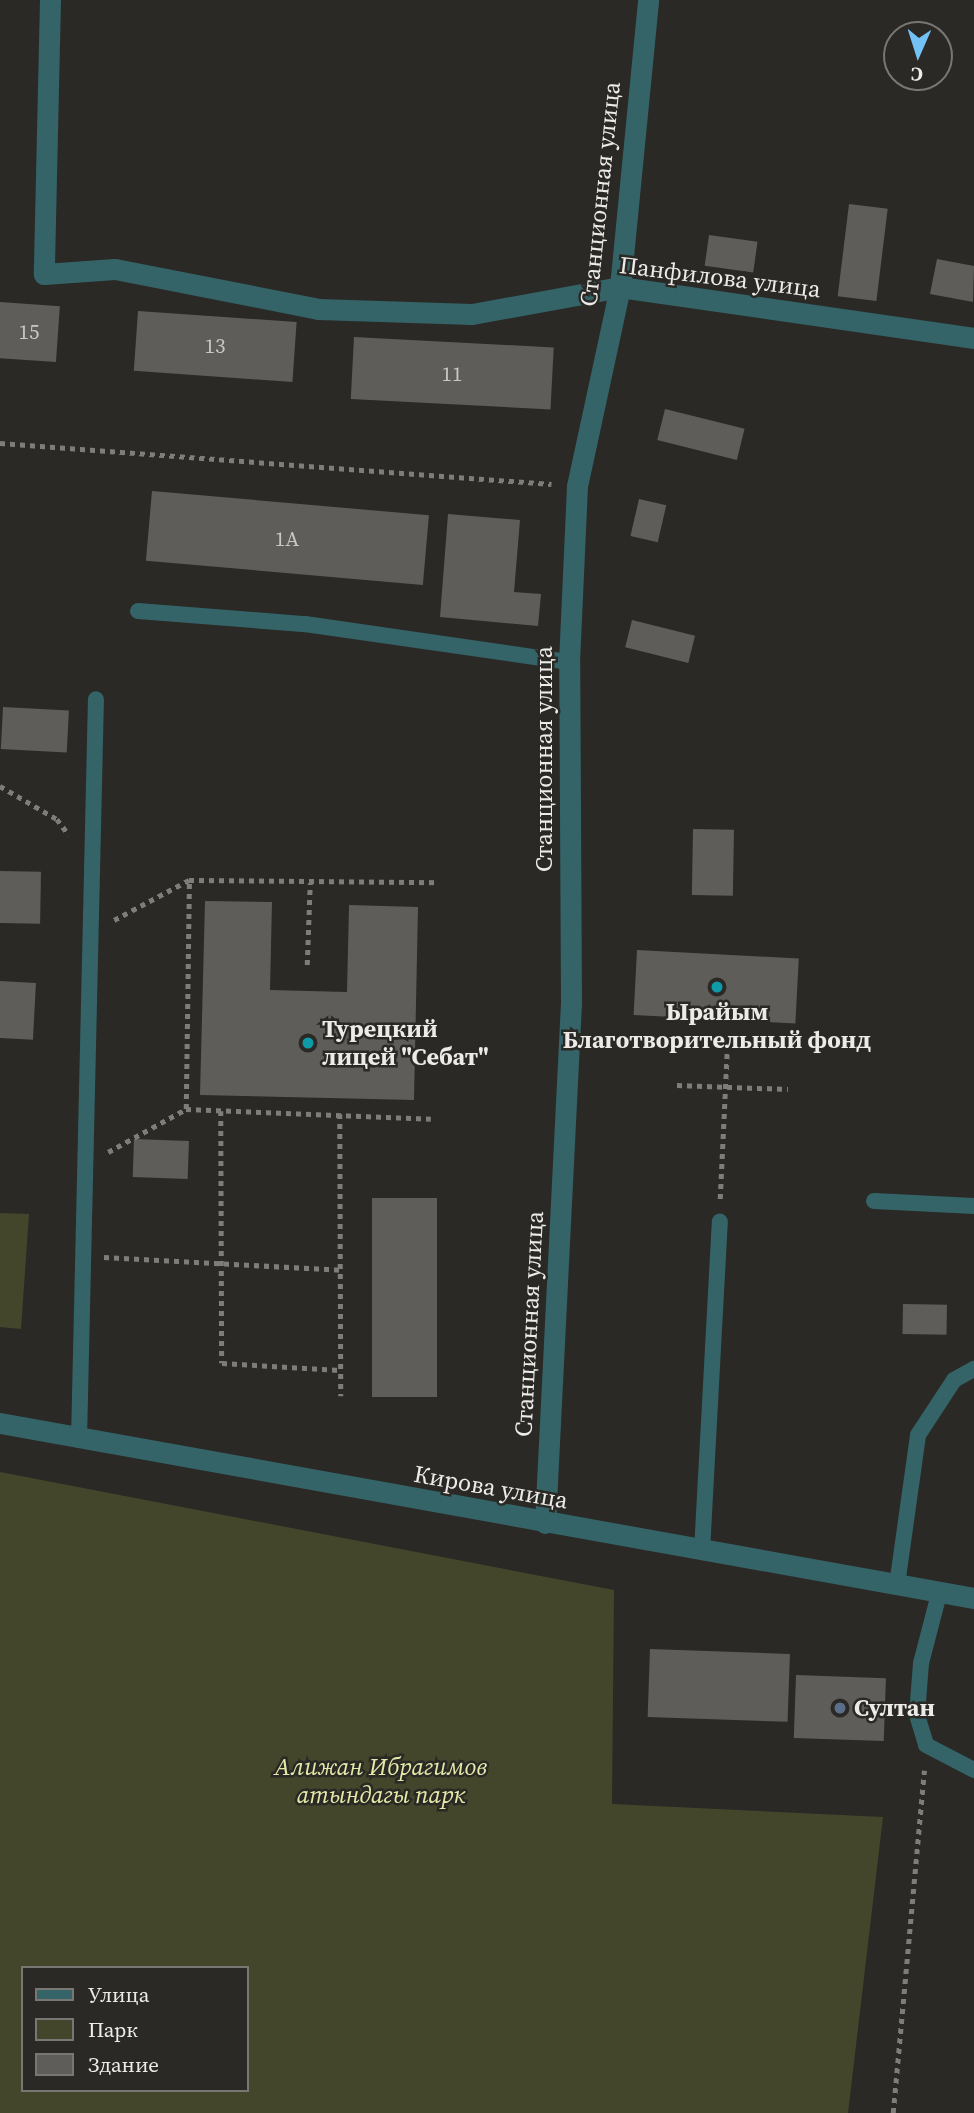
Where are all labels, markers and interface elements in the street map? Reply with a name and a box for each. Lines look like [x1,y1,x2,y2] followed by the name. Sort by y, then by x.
[883,21,953,91] north arrow
[910,62,924,88] text: С
[574,80,626,308] street label: Станционная улица
[618,250,822,304] street label: Панфилова улица
[19,319,39,345] house number: 15
[205,333,225,359] house number: 13
[442,361,462,387] house number: 11
[275,526,299,552] house number: 1А
[530,646,558,872] street label: Станционная улица
[709,979,725,995] marker: Ырайым Благотворительный фонд
[563,998,871,1054] place label: Ырайым Благотворительный фонд
[322,1015,489,1071] place label: Турецкий лицей "Себат"
[300,1035,316,1051] marker: Турецкий лицей "Себат"
[509,1210,549,1438] street label: Станционная улица
[412,1459,570,1515] street label: Кирова улица
[854,1694,935,1722] place label: Султан
[832,1700,848,1716] marker: Султан
[274,1753,488,1809] park label: Алижан Ибрагимов атындагы парк
[21,1966,248,2092] legend
[88,1980,149,2009] text: Улица
[88,2015,138,2044] text: Парк
[88,2050,159,2079] text: Здание

